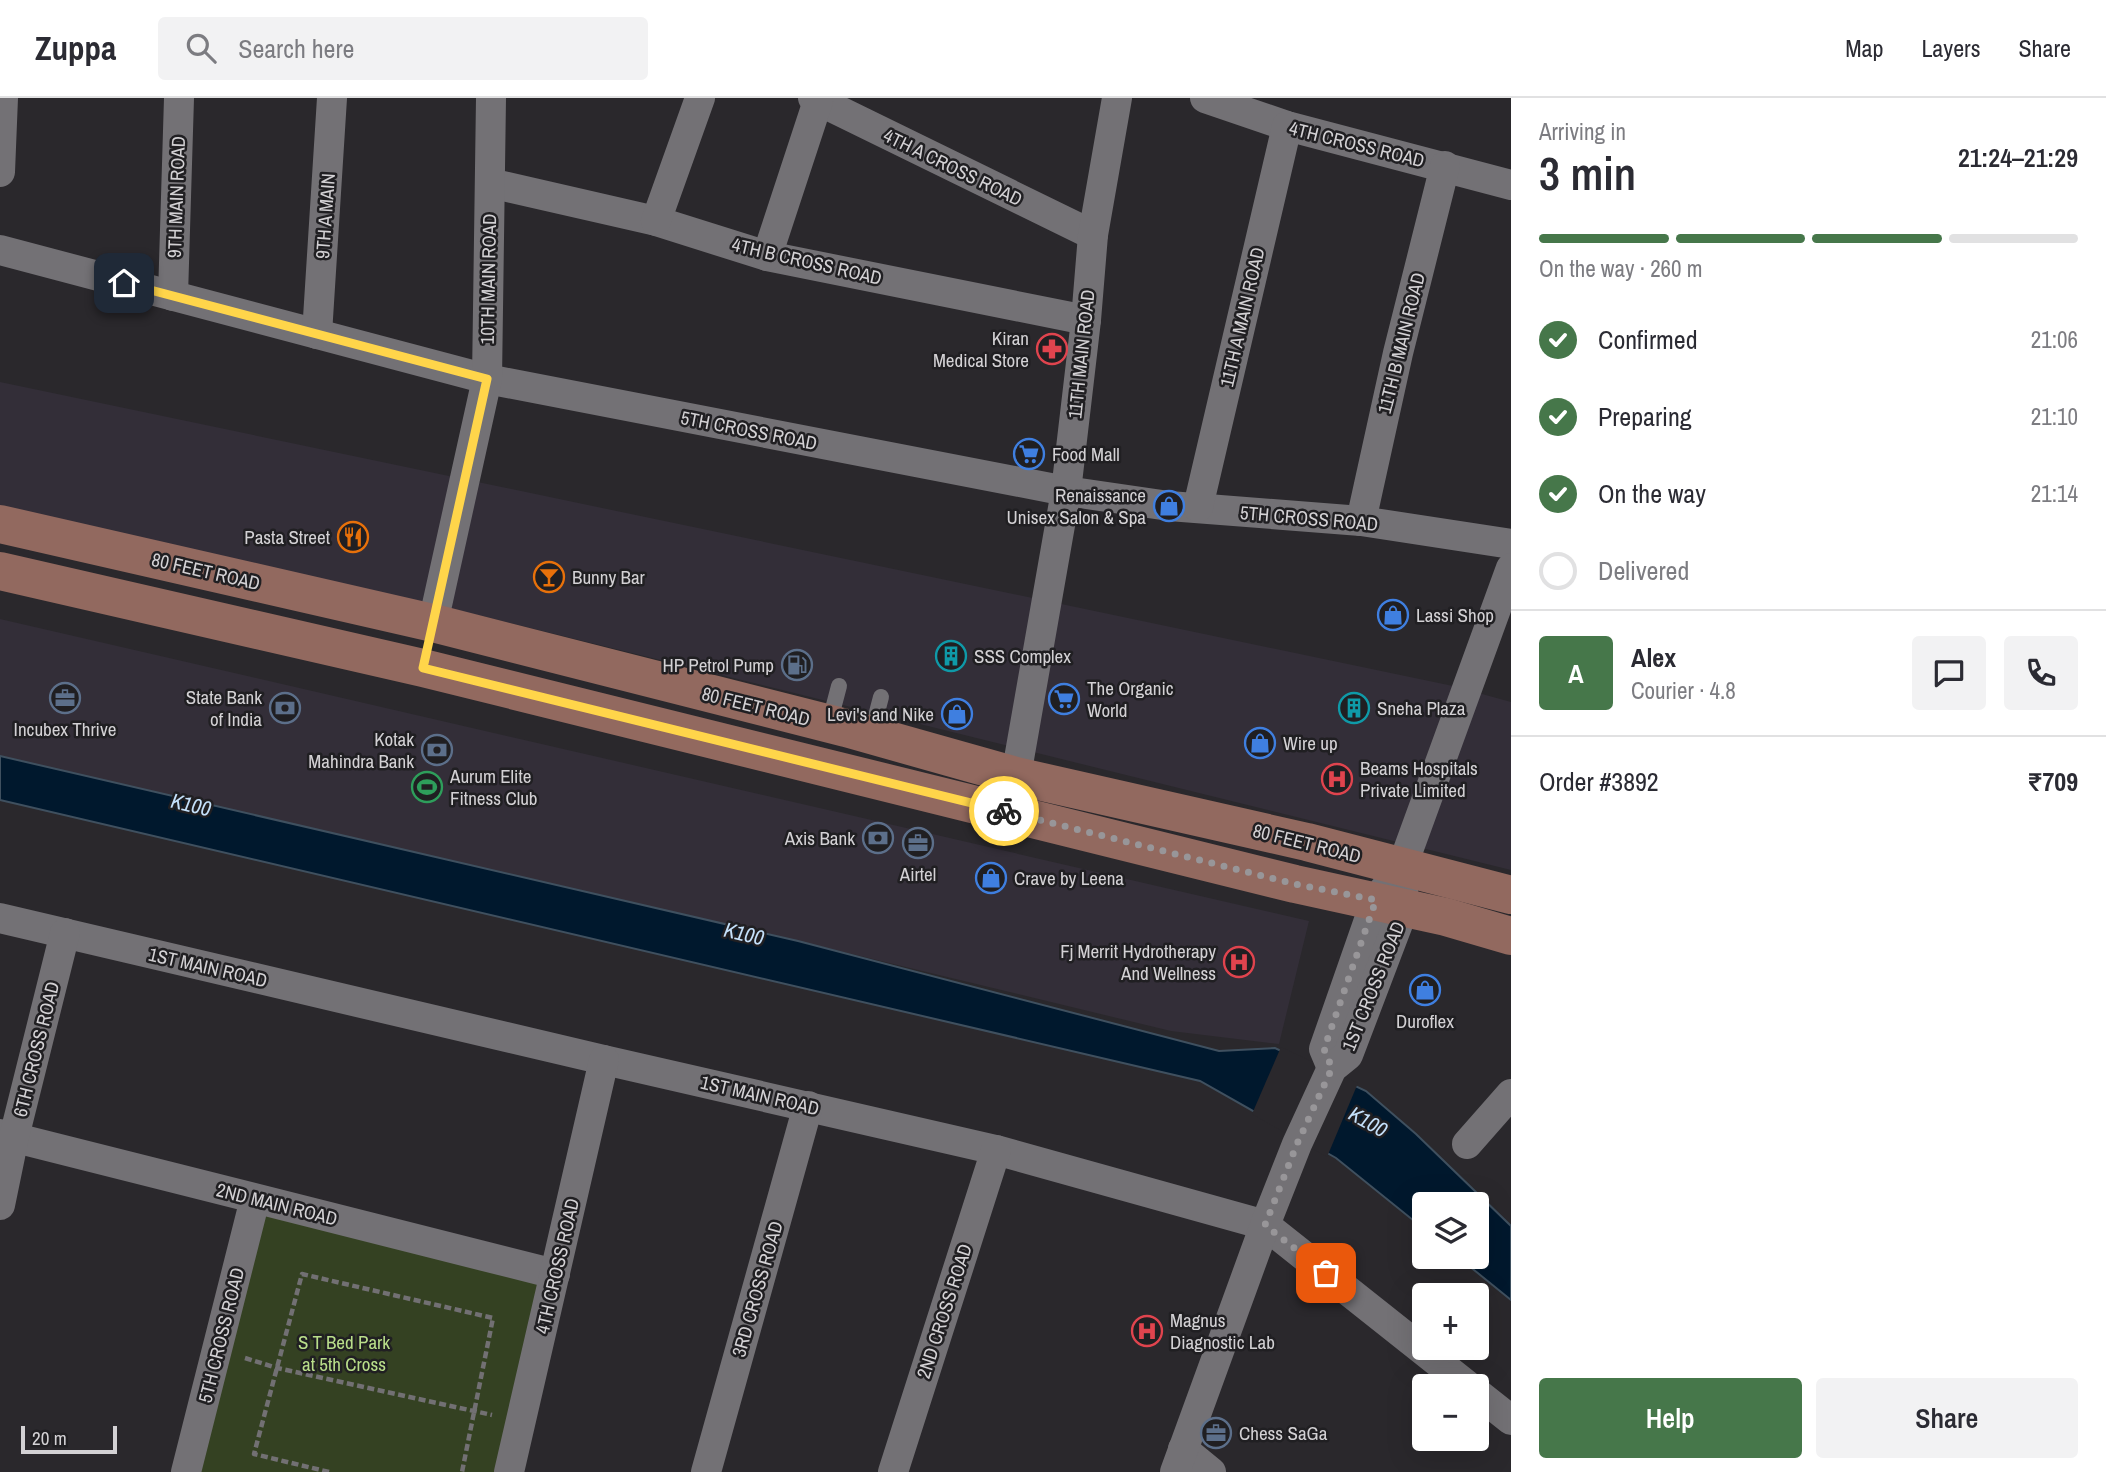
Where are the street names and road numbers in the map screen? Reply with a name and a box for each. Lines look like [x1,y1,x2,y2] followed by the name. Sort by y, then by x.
[1287,115,1427,173] street label: 4TH CROSS ROAD
[879,122,1027,212] street label: 4TH A CROSS ROAD
[161,136,191,258] street label: 9TH MAIN ROAD
[309,172,341,260] street label: 9TH A MAIN
[474,213,502,345] street label: 10TH MAIN ROAD
[729,231,885,291] street label: 4TH B CROSS ROAD
[1213,245,1271,389] street label: 11TH A MAIN ROAD
[1371,270,1431,416] street label: 11TH B MAIN ROAD
[1061,288,1101,420] street label: 11TH MAIN ROAD
[679,404,819,456] street label: 5TH CROSS ROAD
[1239,499,1379,537] street label: 5TH CROSS ROAD
[149,546,263,596] street label: 80 FEET ROAD
[699,680,813,732] street label: 80 FEET ROAD
[1250,817,1364,869] street label: 80 FEET ROAD
[1335,917,1411,1055] street label: 1ST CROSS ROAD
[146,941,270,993] street label: 1ST MAIN ROAD
[7,979,65,1119] street label: 6TH CROSS ROAD
[698,1069,822,1121] street label: 1ST MAIN ROAD
[214,1176,340,1232] street label: 2ND MAIN ROAD
[529,1196,585,1336] street label: 4TH CROSS ROAD
[725,1218,789,1360] street label: 3RD CROSS ROAD
[910,1240,978,1382] street label: 2ND CROSS ROAD
[192,1265,250,1405] street label: 5TH CROSS ROAD

